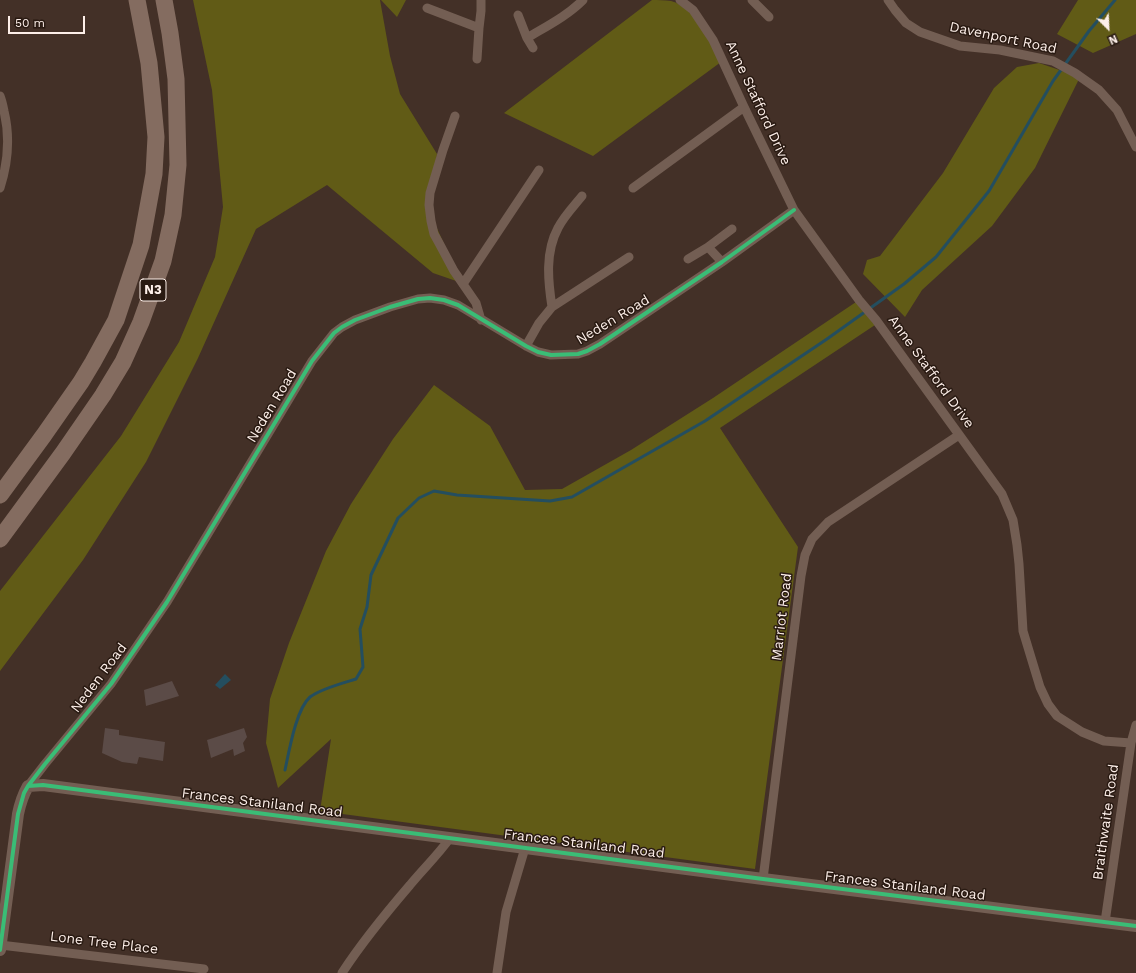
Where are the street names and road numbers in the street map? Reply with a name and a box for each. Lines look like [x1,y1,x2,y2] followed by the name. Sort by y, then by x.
[948,18,1058,58] street label: Davenport Road
[722,38,794,168] street label: Anne Stafford Drive
[140,279,166,301] road number: N3
[573,291,653,349] street label: Neden Road
[884,312,978,432] street label: Anne Stafford Drive
[243,366,301,446] street label: Neden Road
[768,572,796,662] street label: Marriot Road
[67,640,131,716] street label: Neden Road
[1090,763,1122,881] street label: Braithwaite Road
[181,785,343,821] street label: Frances Staniland Road
[503,826,665,862] street label: Frances Staniland Road
[824,868,986,904] street label: Frances Staniland Road
[49,928,159,958] street label: Lone Tree Place

